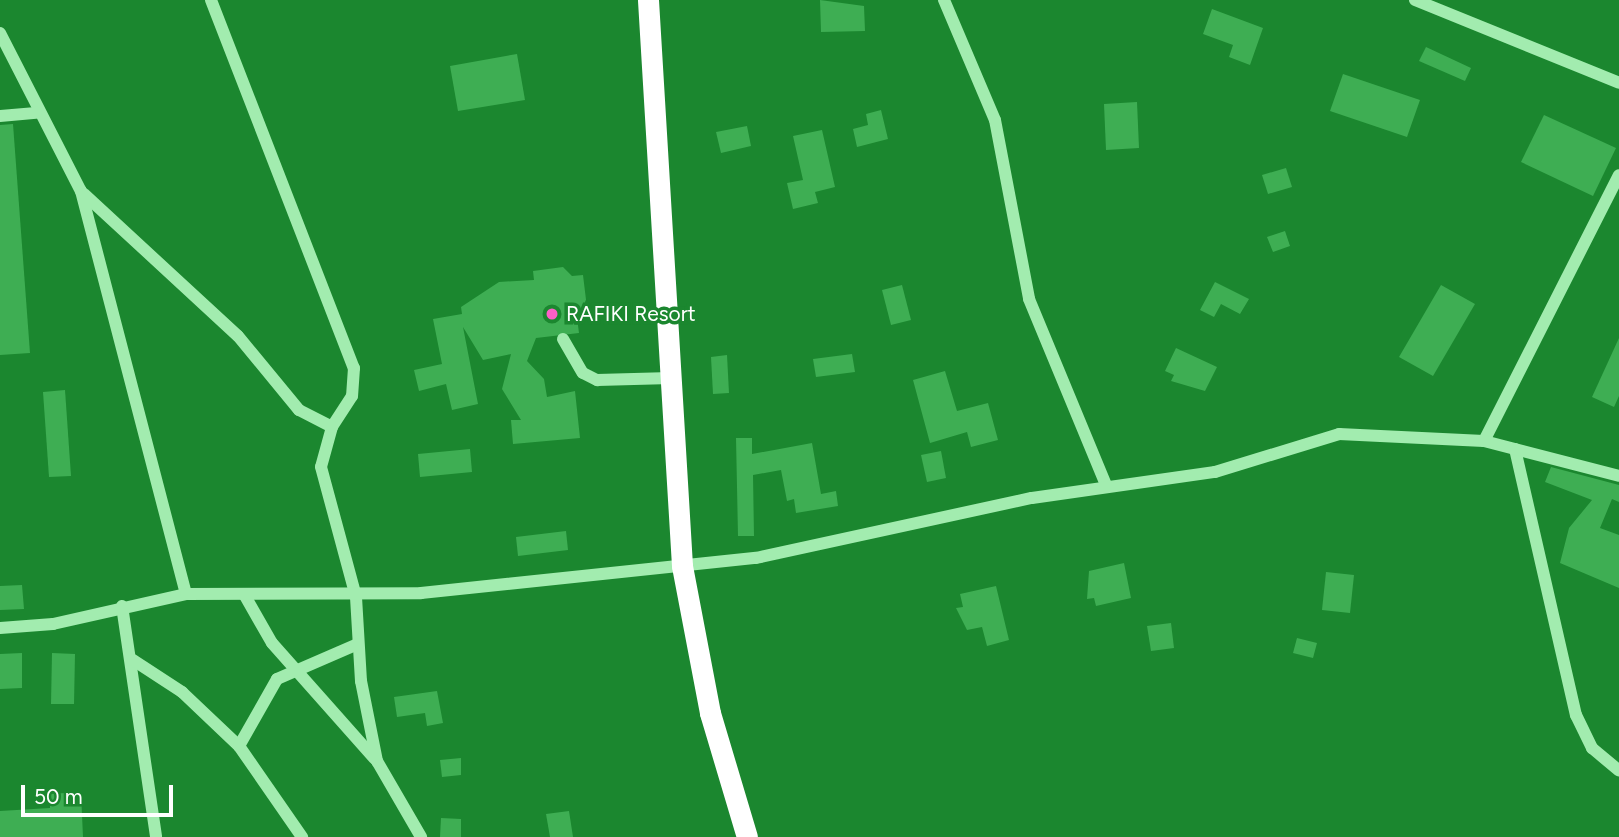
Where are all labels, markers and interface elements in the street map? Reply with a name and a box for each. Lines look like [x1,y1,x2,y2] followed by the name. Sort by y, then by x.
[566,301,696,327] place label: RAFIKI Resort
[544,306,560,322] marker: RAFIKI Resort
[24,770,177,814] scale bar
[34,784,83,809] text: 50 m

